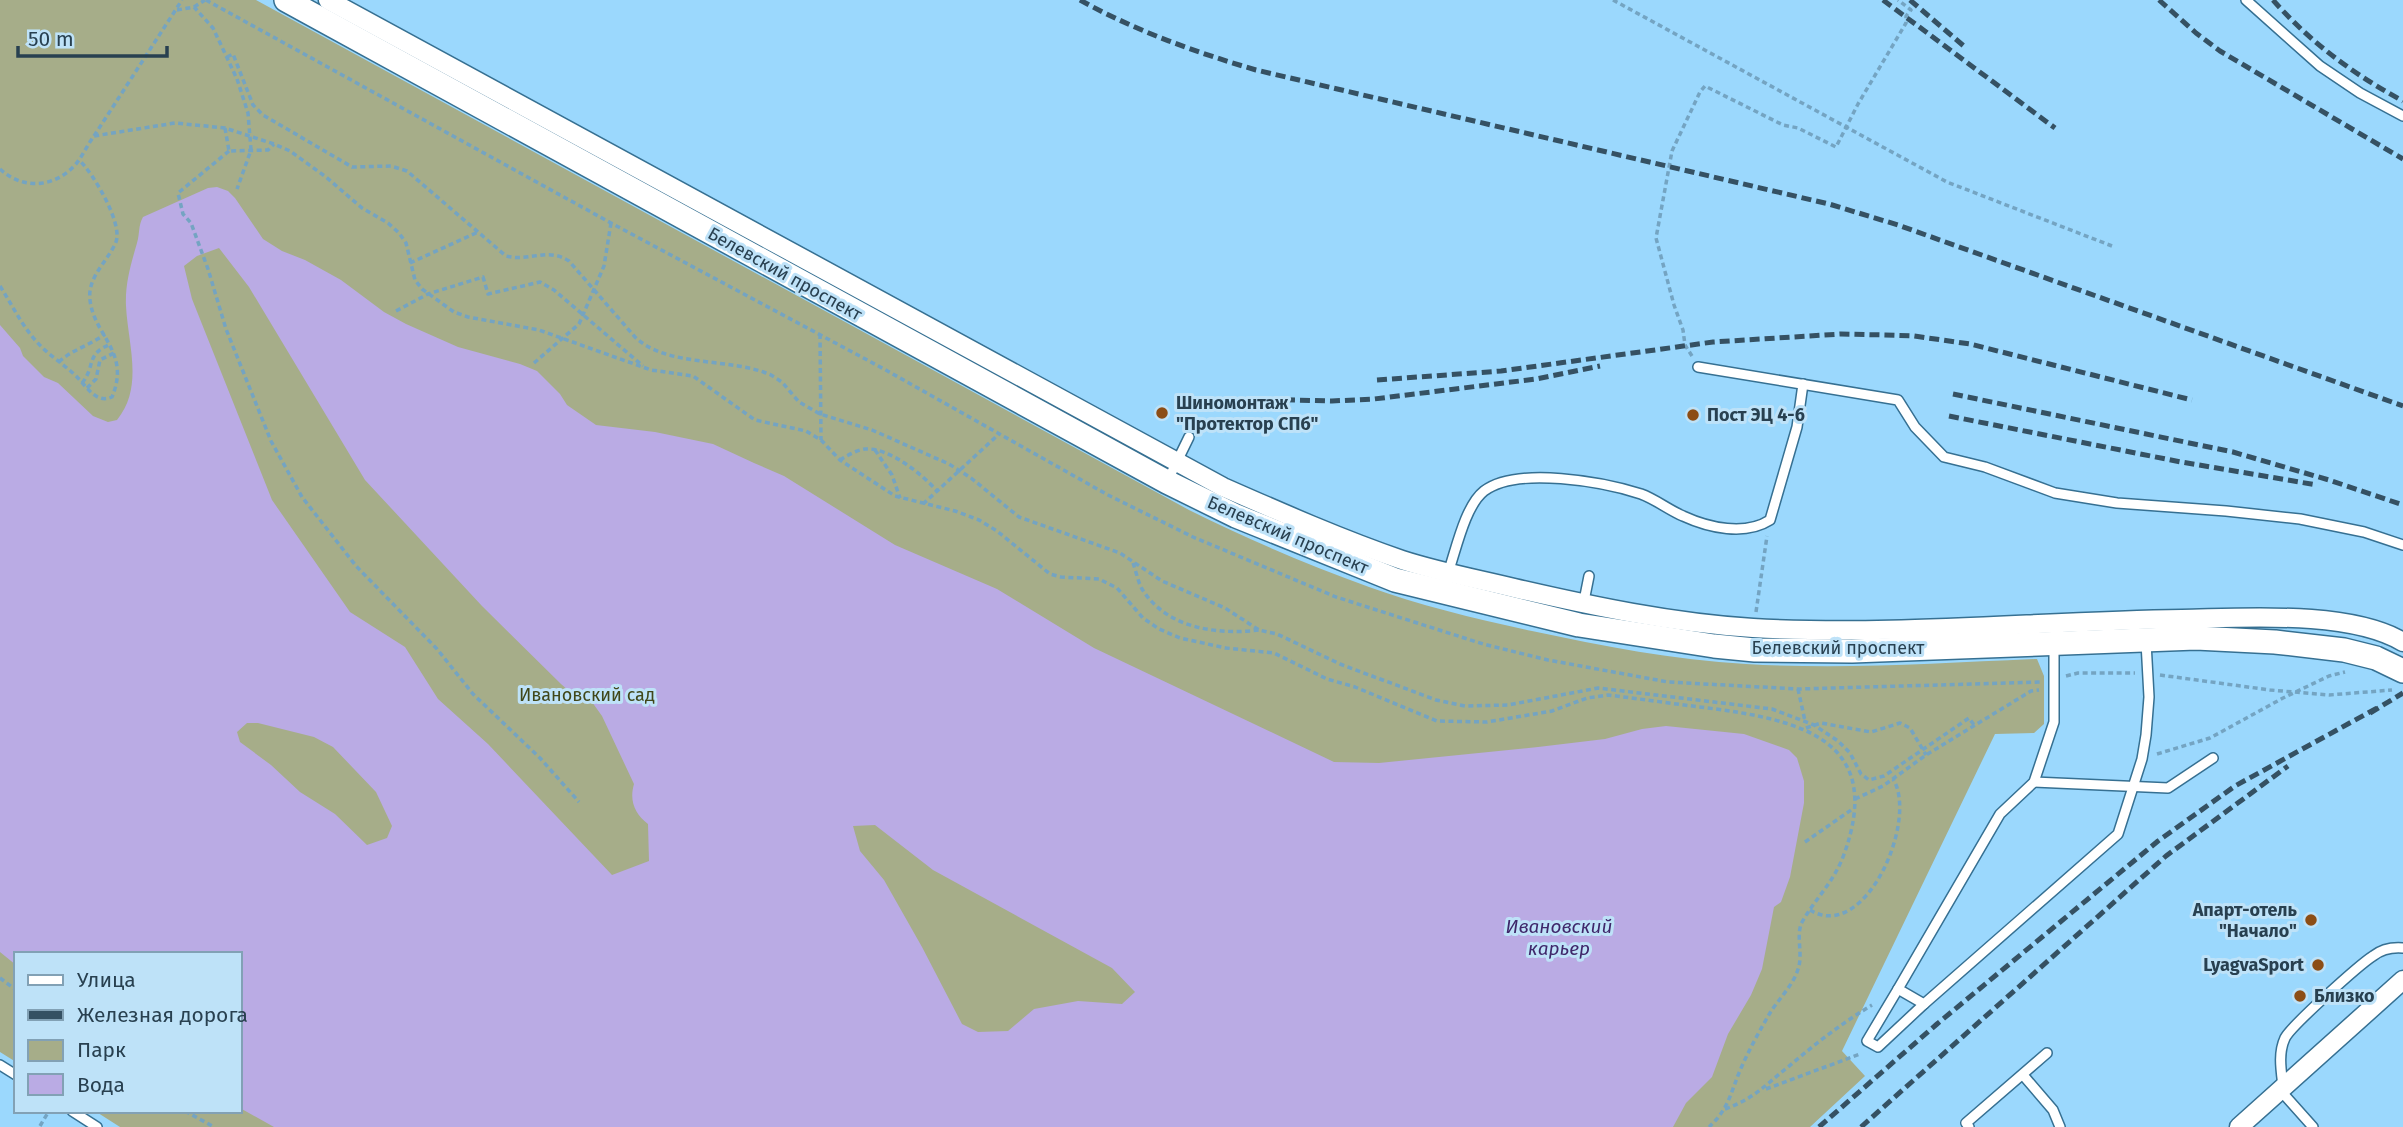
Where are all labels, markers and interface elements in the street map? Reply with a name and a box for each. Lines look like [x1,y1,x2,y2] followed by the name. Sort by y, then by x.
[18,14,166,58] scale bar
[28,26,74,52] text: 50 m
[704,222,867,326] street label: Белевский проспект
[1176,392,1319,435] place label: Шиномонтаж "Протектор СПб"
[1707,404,1805,426] place label: Пост ЭЦ 4-6
[1154,405,1170,421] marker: Шиномонтаж "Протектор СПб"
[1685,407,1701,423] marker: Пост ЭЦ 4-6
[1204,491,1373,579] street label: Белевский проспект
[1752,637,1925,659] street label: Белевский проспект
[519,684,655,706] park label: Ивановский сад
[2192,899,2298,942] place label: Апарт-отель "Начало"
[2303,912,2319,928] marker: Апарт-отель "Начало"
[1506,915,1612,960] water label: Ивановский карьер
[14,952,242,1113] legend
[2203,954,2305,976] place label: LyagvaSport
[2310,957,2326,973] marker: LyagvaSport
[77,967,136,993] text: Улица
[2314,985,2375,1007] place label: Близко
[2292,988,2308,1004] marker: Близко
[77,1002,248,1028] text: Железная дорога
[77,1037,126,1063] text: Парк
[77,1072,125,1098] text: Вода

